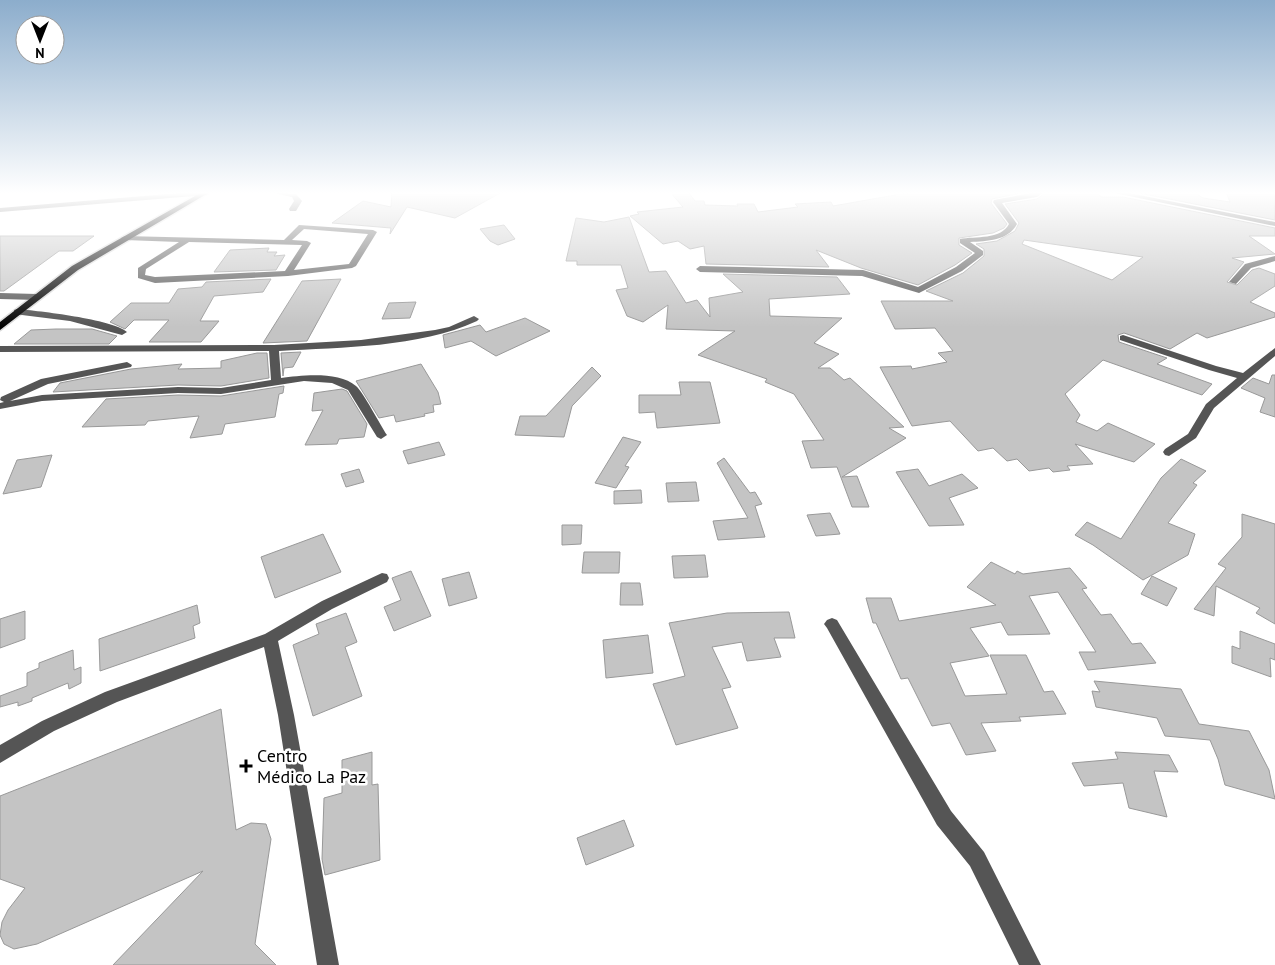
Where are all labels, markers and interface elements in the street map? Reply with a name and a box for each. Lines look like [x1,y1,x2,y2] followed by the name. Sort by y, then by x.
[15,15,65,65] north arrow
[35,44,45,62] text: N
[257,744,366,788] place label: Centro Médico La Paz
[239,759,253,773] marker: Centro Médico La Paz

